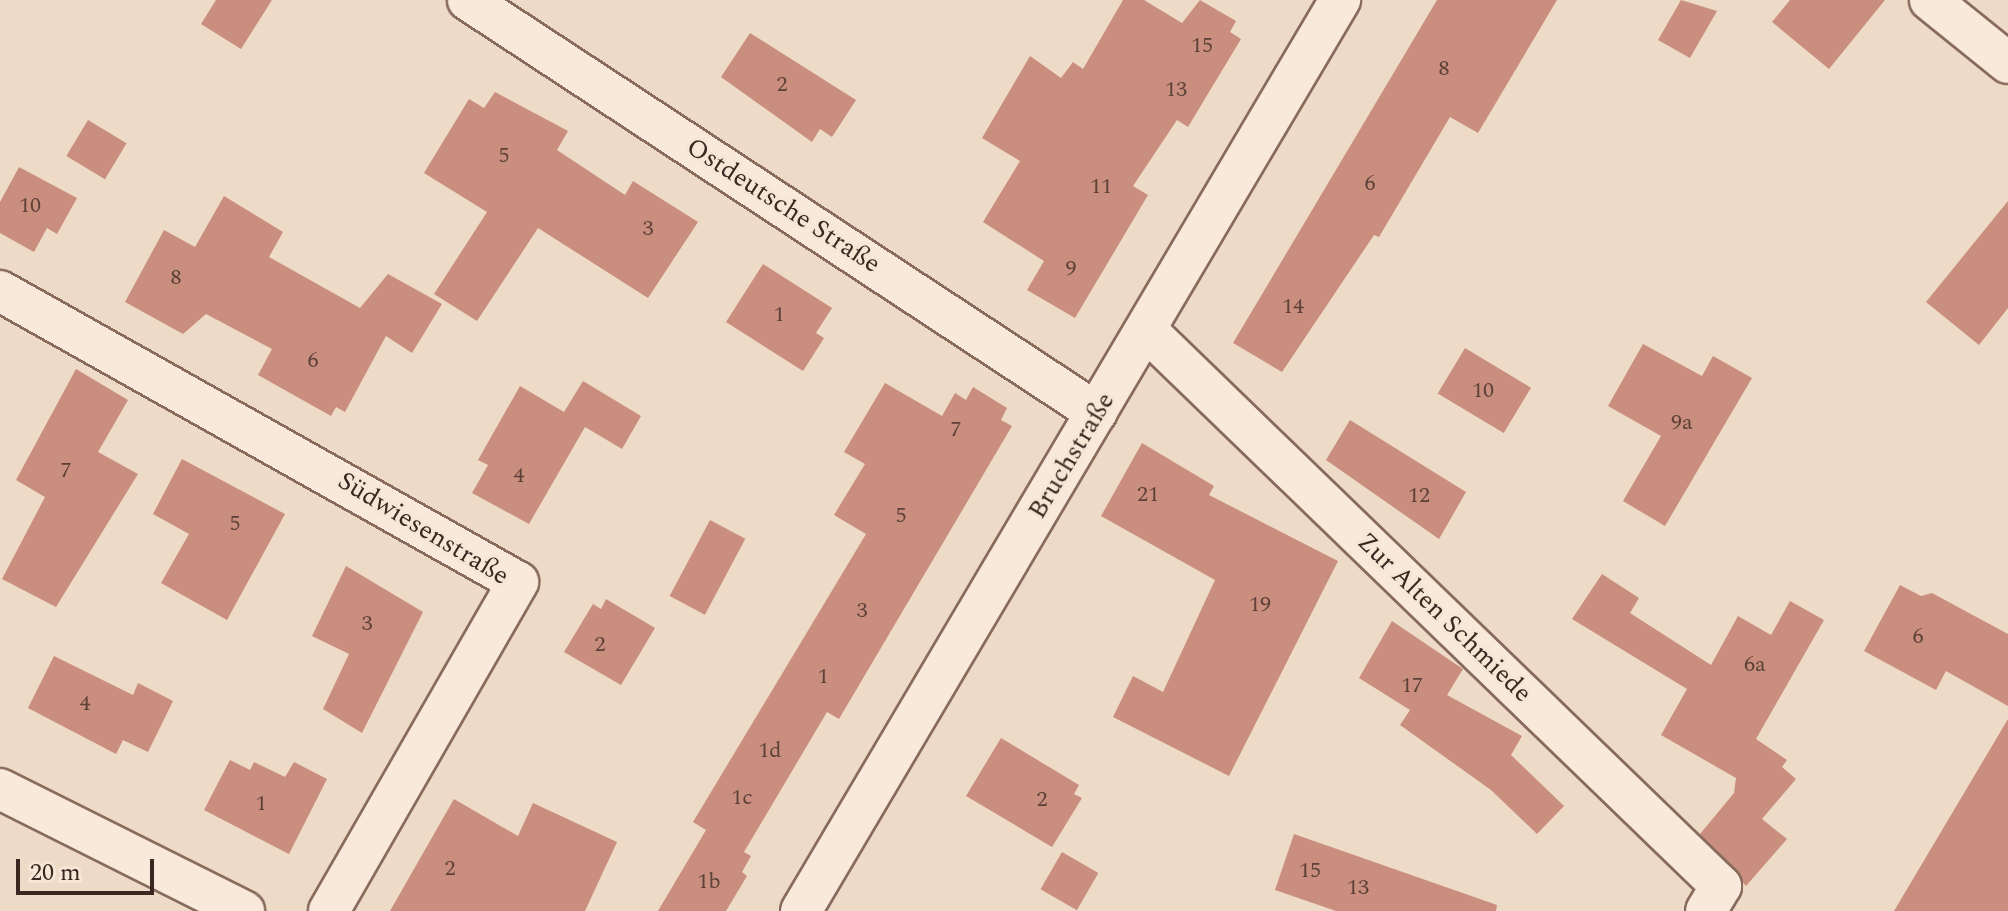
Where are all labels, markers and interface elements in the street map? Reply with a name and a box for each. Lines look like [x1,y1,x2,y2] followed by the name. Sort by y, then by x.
[1191,33,1213,59] house number: 15
[1439,56,1449,82] house number: 8
[777,72,787,98] house number: 2
[1165,77,1187,103] house number: 13
[680,132,886,280] street label: Ostdeutsche Straße
[499,143,509,169] house number: 5
[1365,171,1375,197] house number: 6
[1090,174,1112,200] house number: 11
[19,193,41,219] house number: 10
[643,216,653,242] house number: 3
[1066,256,1076,282] house number: 9
[171,265,181,291] house number: 8
[1282,294,1304,320] house number: 14
[774,302,784,328] house number: 1
[308,348,318,374] house number: 6
[1472,378,1494,404] house number: 10
[1022,387,1122,525] street label: Bruchstraße
[1671,410,1693,436] house number: 9a
[951,417,961,443] house number: 7
[61,458,71,484] house number: 7
[514,463,524,489] house number: 4
[332,466,514,592] street label: Südwiesenstraße
[1137,482,1159,508] house number: 21
[1408,483,1430,509] house number: 12
[896,503,906,529] house number: 5
[230,511,240,537] house number: 5
[1350,527,1538,709] street label: Zur Alten Schmiede
[1249,592,1271,618] house number: 19
[857,598,867,624] house number: 3
[362,611,372,637] house number: 3
[1913,624,1923,650] house number: 6
[595,632,605,658] house number: 2
[1744,652,1766,678] house number: 6a
[818,664,828,690] house number: 1
[1401,673,1423,699] house number: 17
[80,691,90,717] house number: 4
[758,738,782,764] house number: 1d
[731,785,753,811] house number: 1c
[1037,787,1047,813] house number: 2
[256,791,266,817] house number: 1
[20,843,158,893] scale bar
[30,855,81,891] text: 20 m
[445,856,455,882] house number: 2
[1299,858,1321,884] house number: 15
[697,869,721,895] house number: 1b
[1347,875,1369,901] house number: 13

